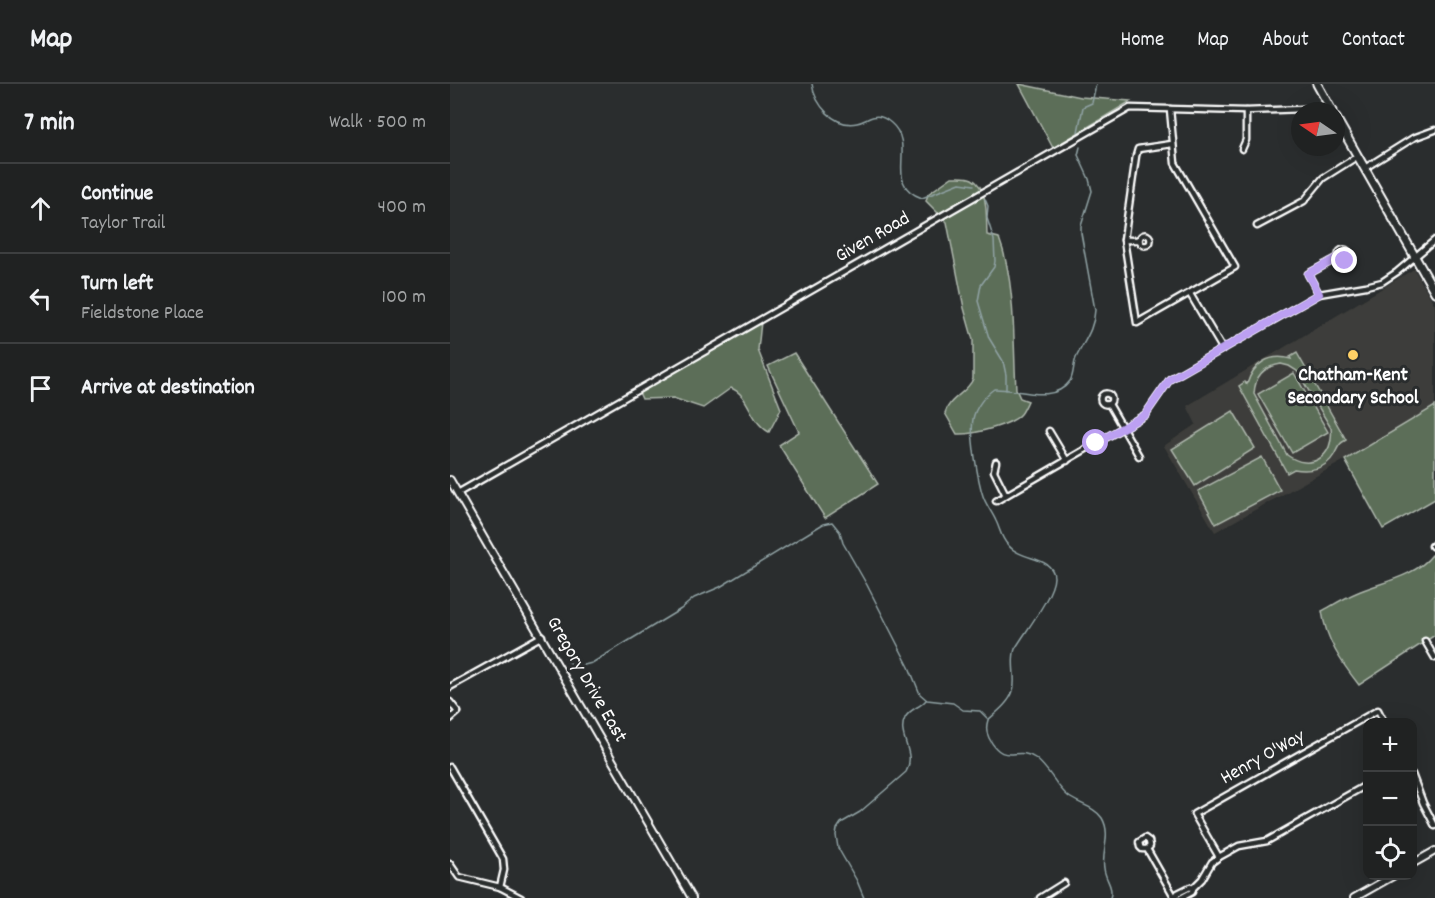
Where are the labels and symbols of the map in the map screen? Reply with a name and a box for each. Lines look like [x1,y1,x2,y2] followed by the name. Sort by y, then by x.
[1291,102,1345,156] north arrow
[830,205,916,271] street label: Given Road
[1331,247,1357,273] route end
[1346,348,1360,362] marker: Chatham-Kent Secondary School
[1287,362,1419,413] place label: Chatham-Kent Secondary School
[1082,429,1108,455] route start
[539,612,633,748] street label: Gregory Drive East
[1216,723,1311,793] street label: Henry O'Way

